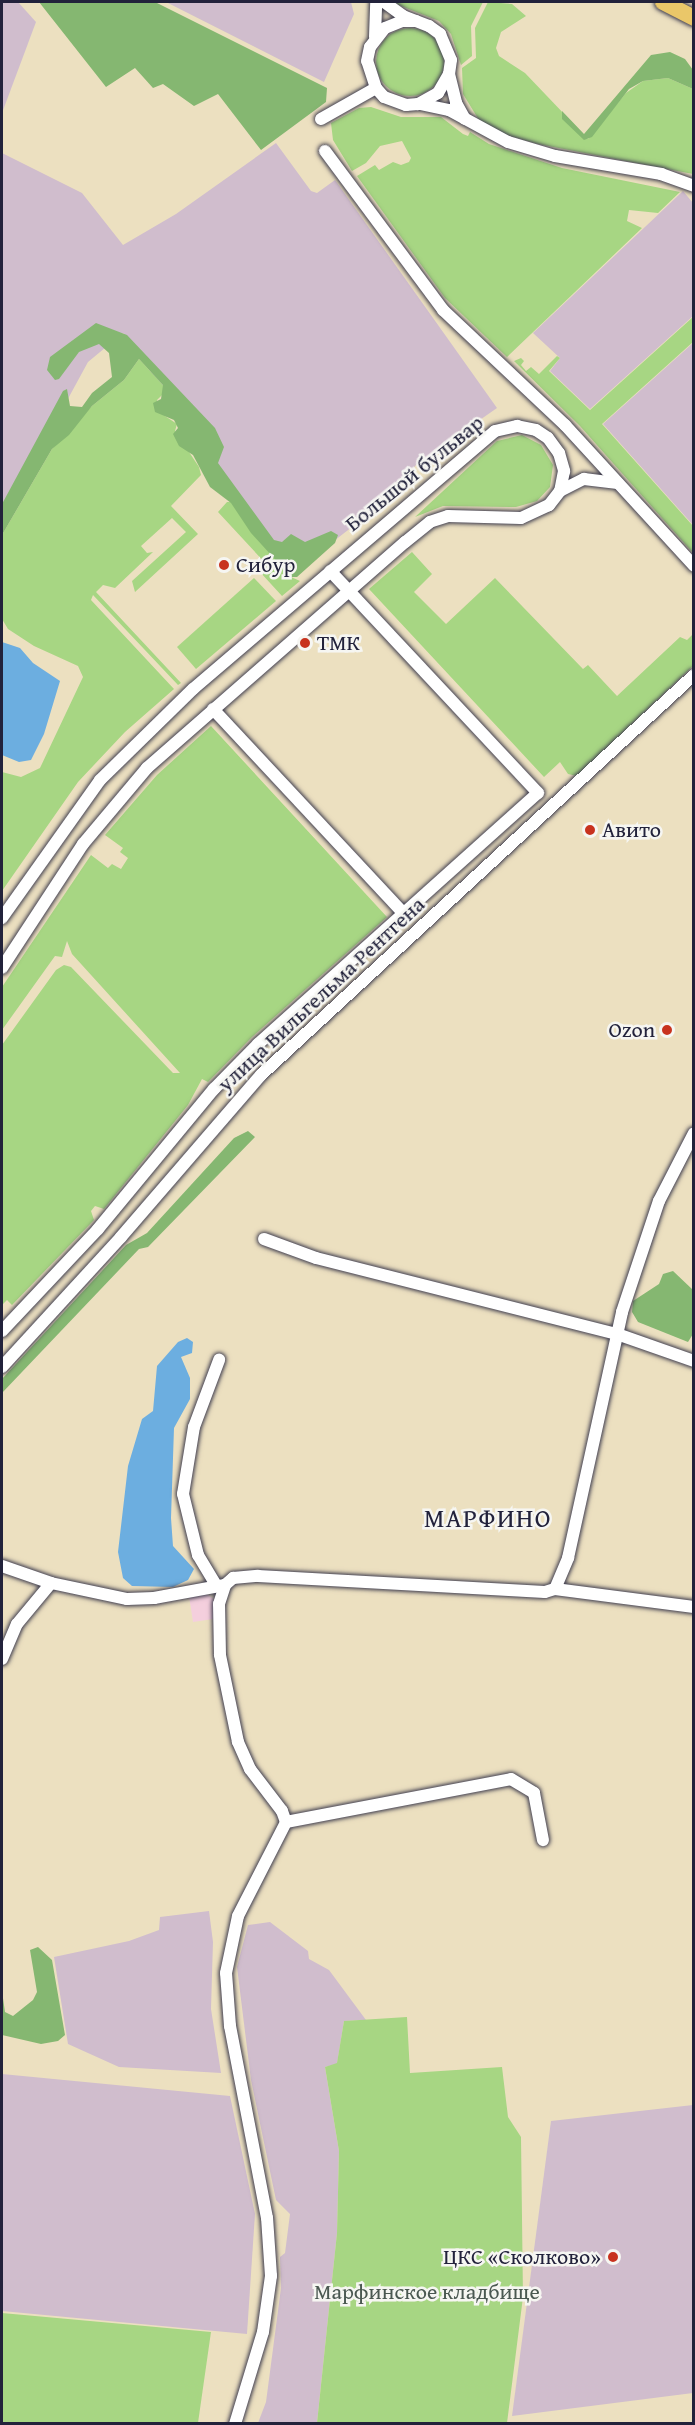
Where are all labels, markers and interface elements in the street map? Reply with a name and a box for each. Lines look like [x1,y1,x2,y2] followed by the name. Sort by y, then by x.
[340,409,488,537] street label: Большой бульвар
[236,552,295,578] place label: Сибур
[217,558,231,572] marker: Сибур
[317,630,360,656] place label: ТМК
[298,636,312,650] marker: ТМК
[602,817,661,843] place label: Авито
[583,823,597,837] marker: Авито
[212,891,430,1097] street label: улица Вильгельма Рентгена
[608,1017,655,1043] place label: Ozon
[660,1023,674,1037] marker: Ozon
[424,1502,552,1534] district label: МАРФИНО
[443,2244,601,2270] place label: ЦКС «Сколково»
[606,2250,620,2264] marker: ЦКС «Сколково»
[314,2279,540,2305] park label: Марфинское кладбище

